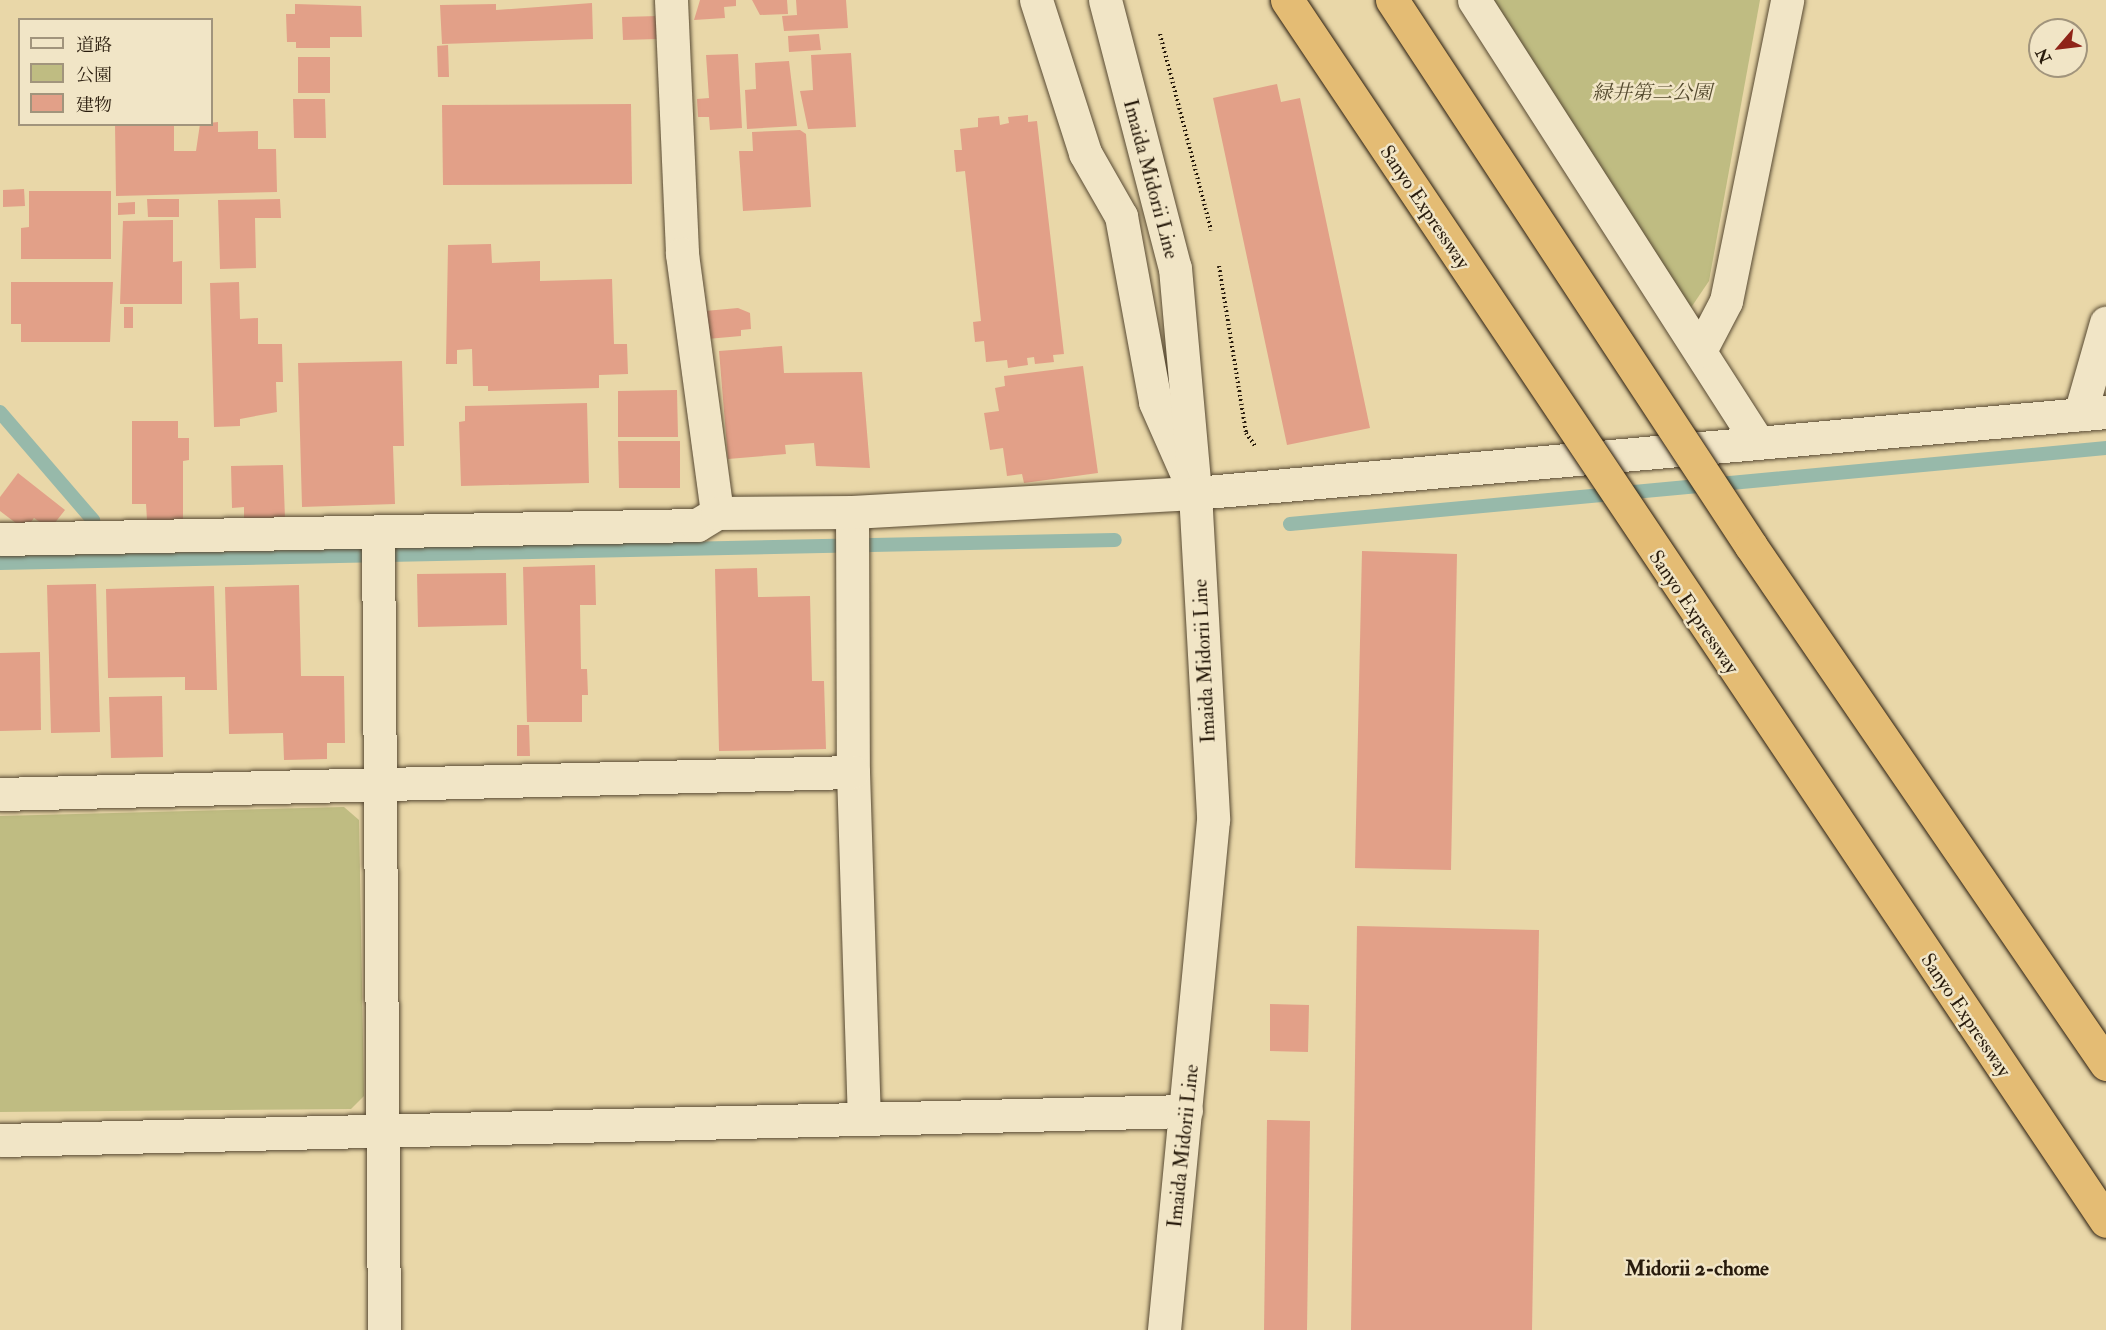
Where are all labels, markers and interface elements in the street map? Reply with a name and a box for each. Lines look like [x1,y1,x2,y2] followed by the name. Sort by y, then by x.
[18,18,213,126] legend
[2028,18,2088,78] north arrow
[76,34,112,57] text: 道路
[2032,44,2056,67] text: N
[76,64,112,87] text: 公園
[1592,80,1712,104] park label: 緑井第二公園
[76,94,112,117] text: 建物
[1118,97,1184,261] street label: Imaida Midorii Line
[1375,141,1475,273] street label: Sanyo Expressway
[1644,546,1744,678] street label: Sanyo Expressway
[1188,578,1220,744] street label: Imaida Midorii Line
[1916,949,2016,1081] street label: Sanyo Expressway
[1162,1063,1204,1229] street label: Imaida Midorii Line
[1625,1256,1769,1282] district label: Midorii 2-chome

